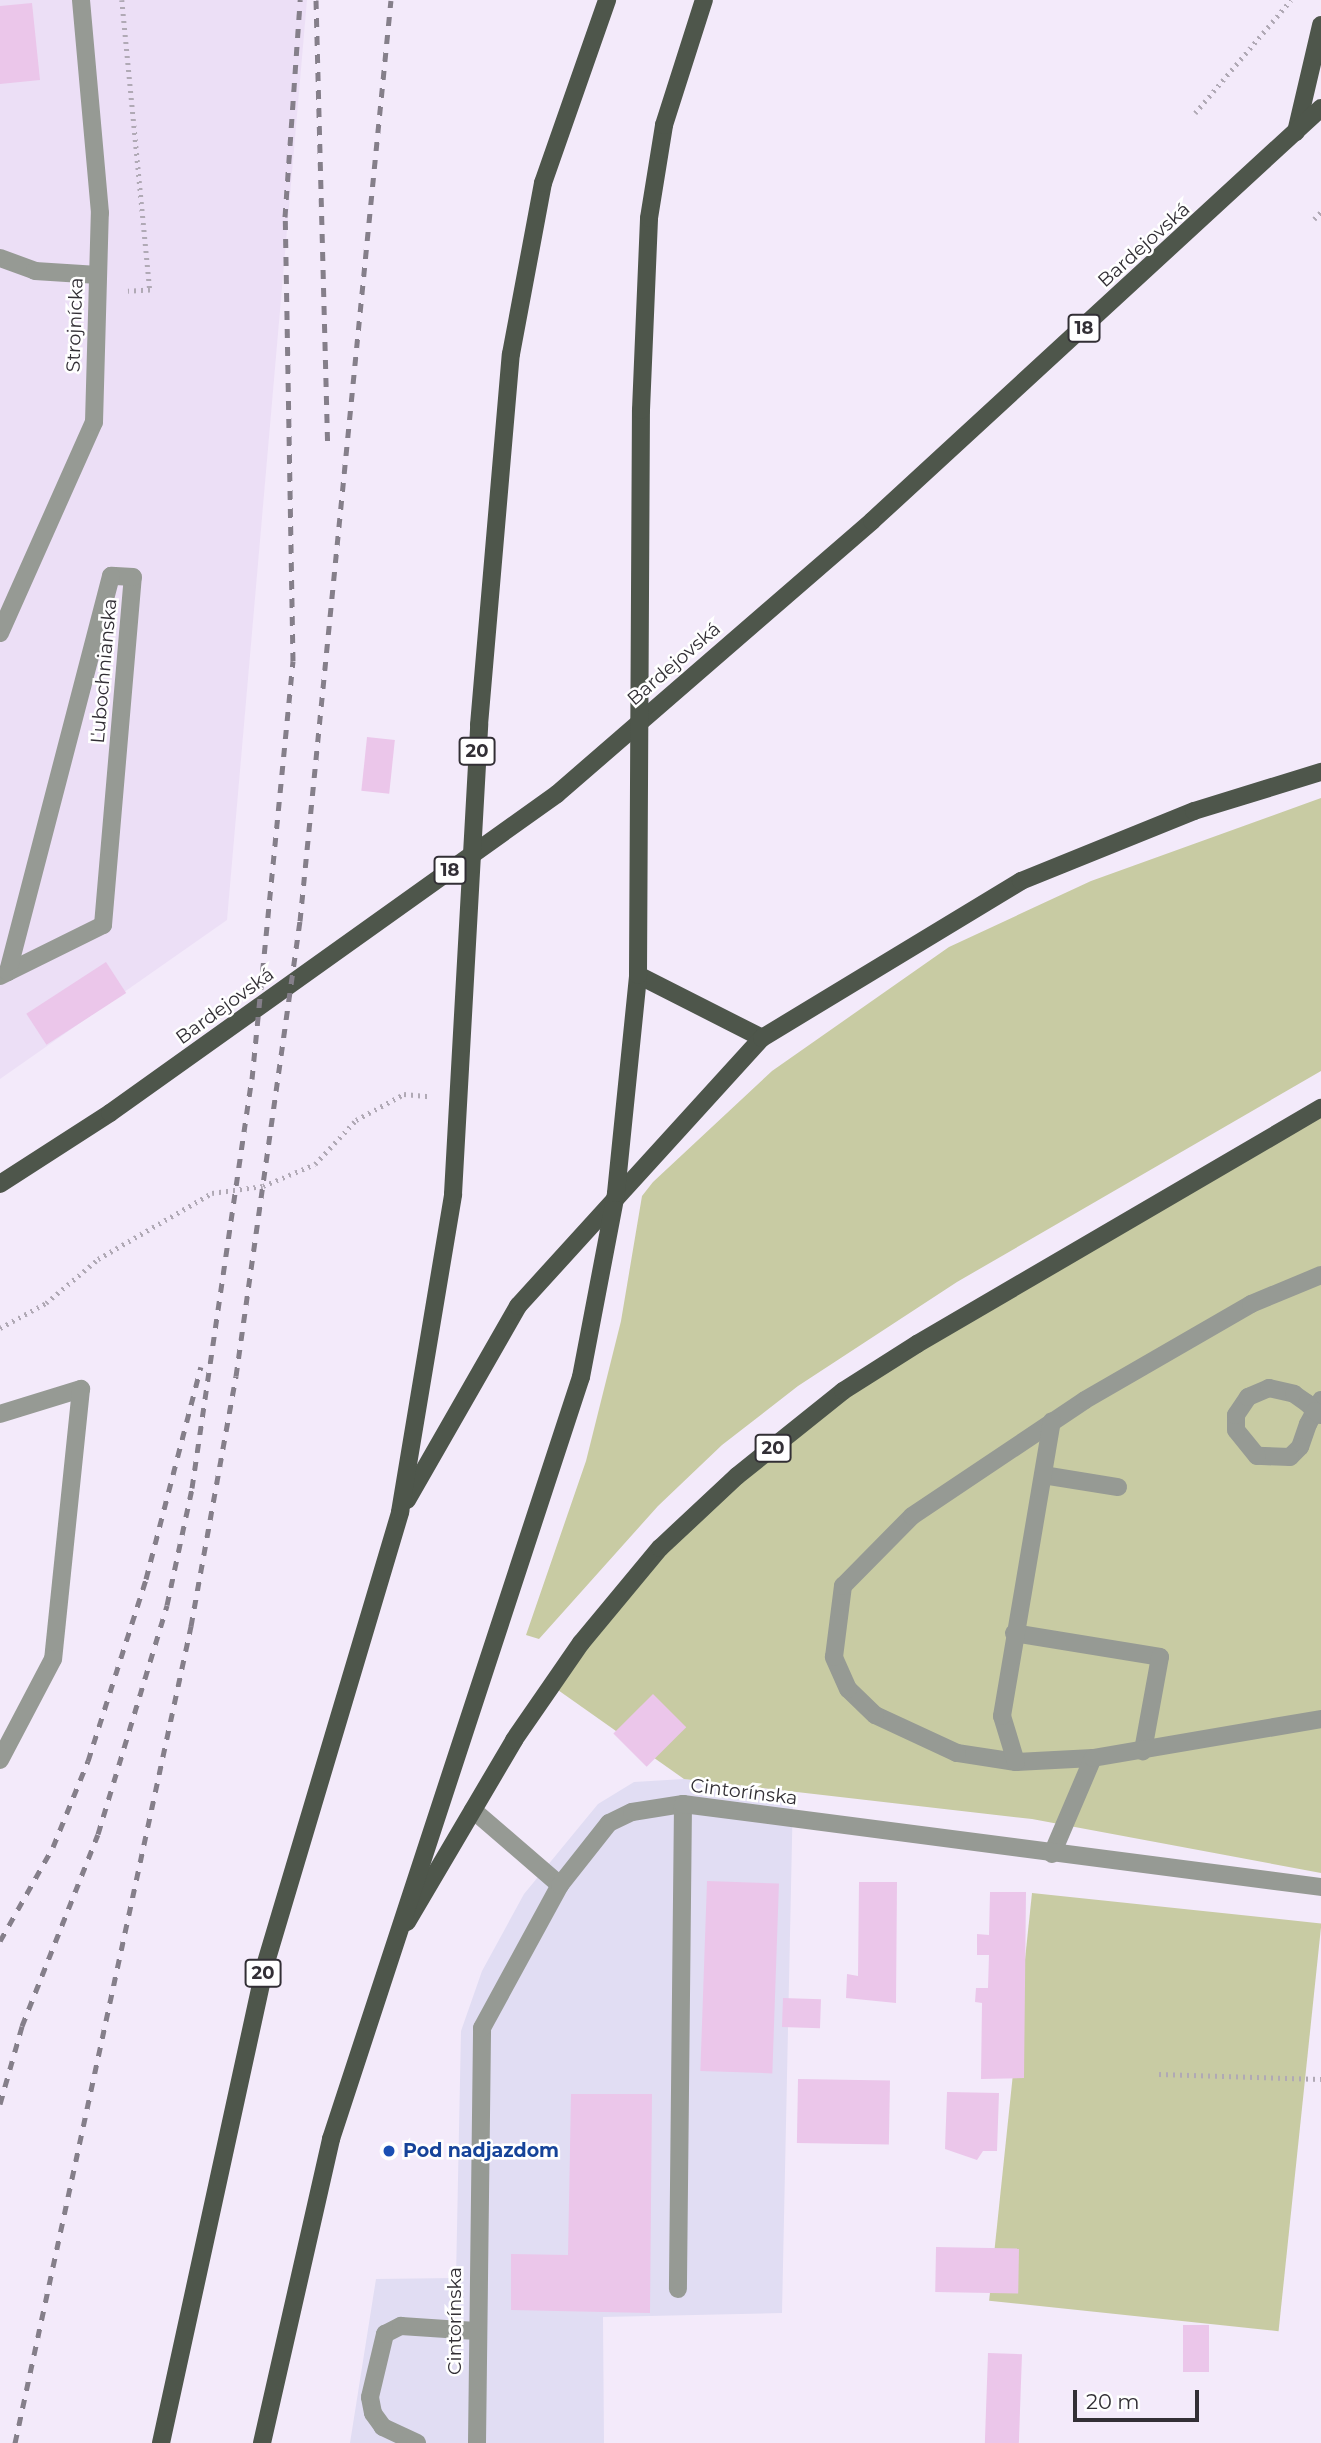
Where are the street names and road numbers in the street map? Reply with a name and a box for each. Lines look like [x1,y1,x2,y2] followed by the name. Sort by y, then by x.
[1093,198,1195,292] street label: Bardejovská
[62,277,88,373] street label: Strojnícka
[1066,314,1102,342] road number: 18
[86,597,122,745] street label: Ľubochnianska
[623,617,725,711] street label: Bardejovská
[458,736,496,766] road number: 20
[433,856,468,884] road number: 18
[171,963,279,1049] street label: Bardejovská
[754,1434,792,1462] road number: 20
[689,1774,799,1810] street label: Cintorínska
[244,1958,282,1987] road number: 20
[444,2267,466,2375] street label: Cintorínska

